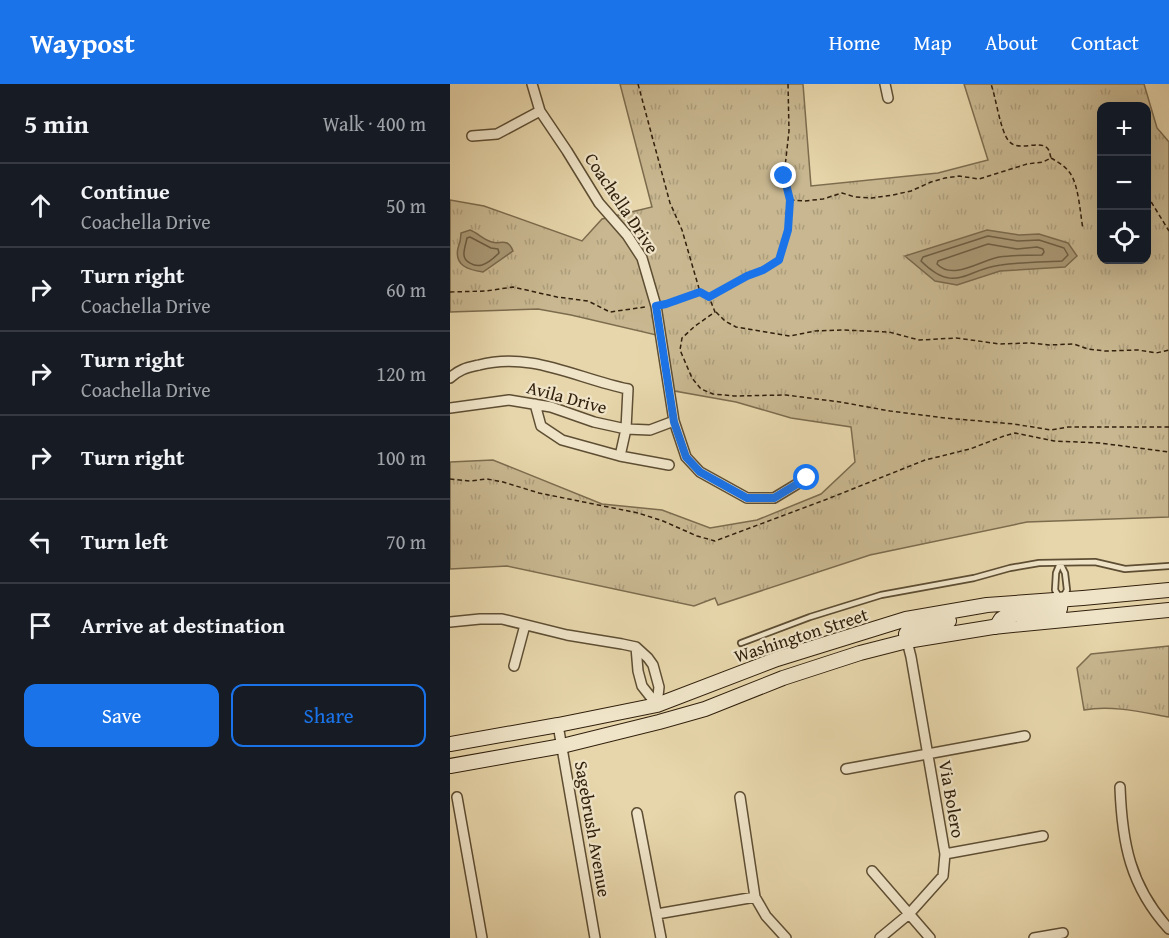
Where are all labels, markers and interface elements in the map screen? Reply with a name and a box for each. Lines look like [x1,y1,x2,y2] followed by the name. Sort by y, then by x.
[30,22,135,63] text: Waypost
[829,27,880,58] text: Home
[913,27,952,58] text: Map
[985,27,1038,58] text: About
[1071,27,1139,58] text: Contact
[1097,102,1151,264] map controls
[1097,102,1151,156] button: +
[24,104,89,143] text: 5 min
[323,109,426,138] text: Walk · 400 m
[578,147,666,259] street label: Coachella Drive
[1097,156,1151,210] button: −
[770,162,796,188] route end
[81,175,170,207] text: Continue
[24,189,57,222] icon: ahead
[386,191,426,220] text: 50 m
[81,207,211,236] text: Coachella Drive
[1097,210,1151,264] button: locate
[81,259,184,291] text: Turn right
[24,273,57,306] icon: right
[386,275,426,304] text: 60 m
[81,291,211,320] text: Coachella Drive
[81,343,184,375] text: Turn right
[24,357,57,390] icon: right
[376,359,426,388] text: 120 m
[524,373,610,421] street label: Avila Drive
[81,375,211,404] text: Coachella Drive
[24,441,57,474] icon: right
[81,441,184,473] text: Turn right
[376,443,426,472] text: 100 m
[793,464,819,490] route start
[24,525,57,558] icon: left
[81,525,168,557] text: Turn left
[386,527,426,556] text: 70 m
[730,600,872,669] street label: Washington Street
[24,609,57,642] icon: arrive
[81,609,285,641] text: Arrive at destination
[24,684,219,747] button: Save
[231,684,426,747] button: Share
[932,758,972,840] street label: Via Bolero
[568,759,618,899] street label: Sagebrush Avenue

